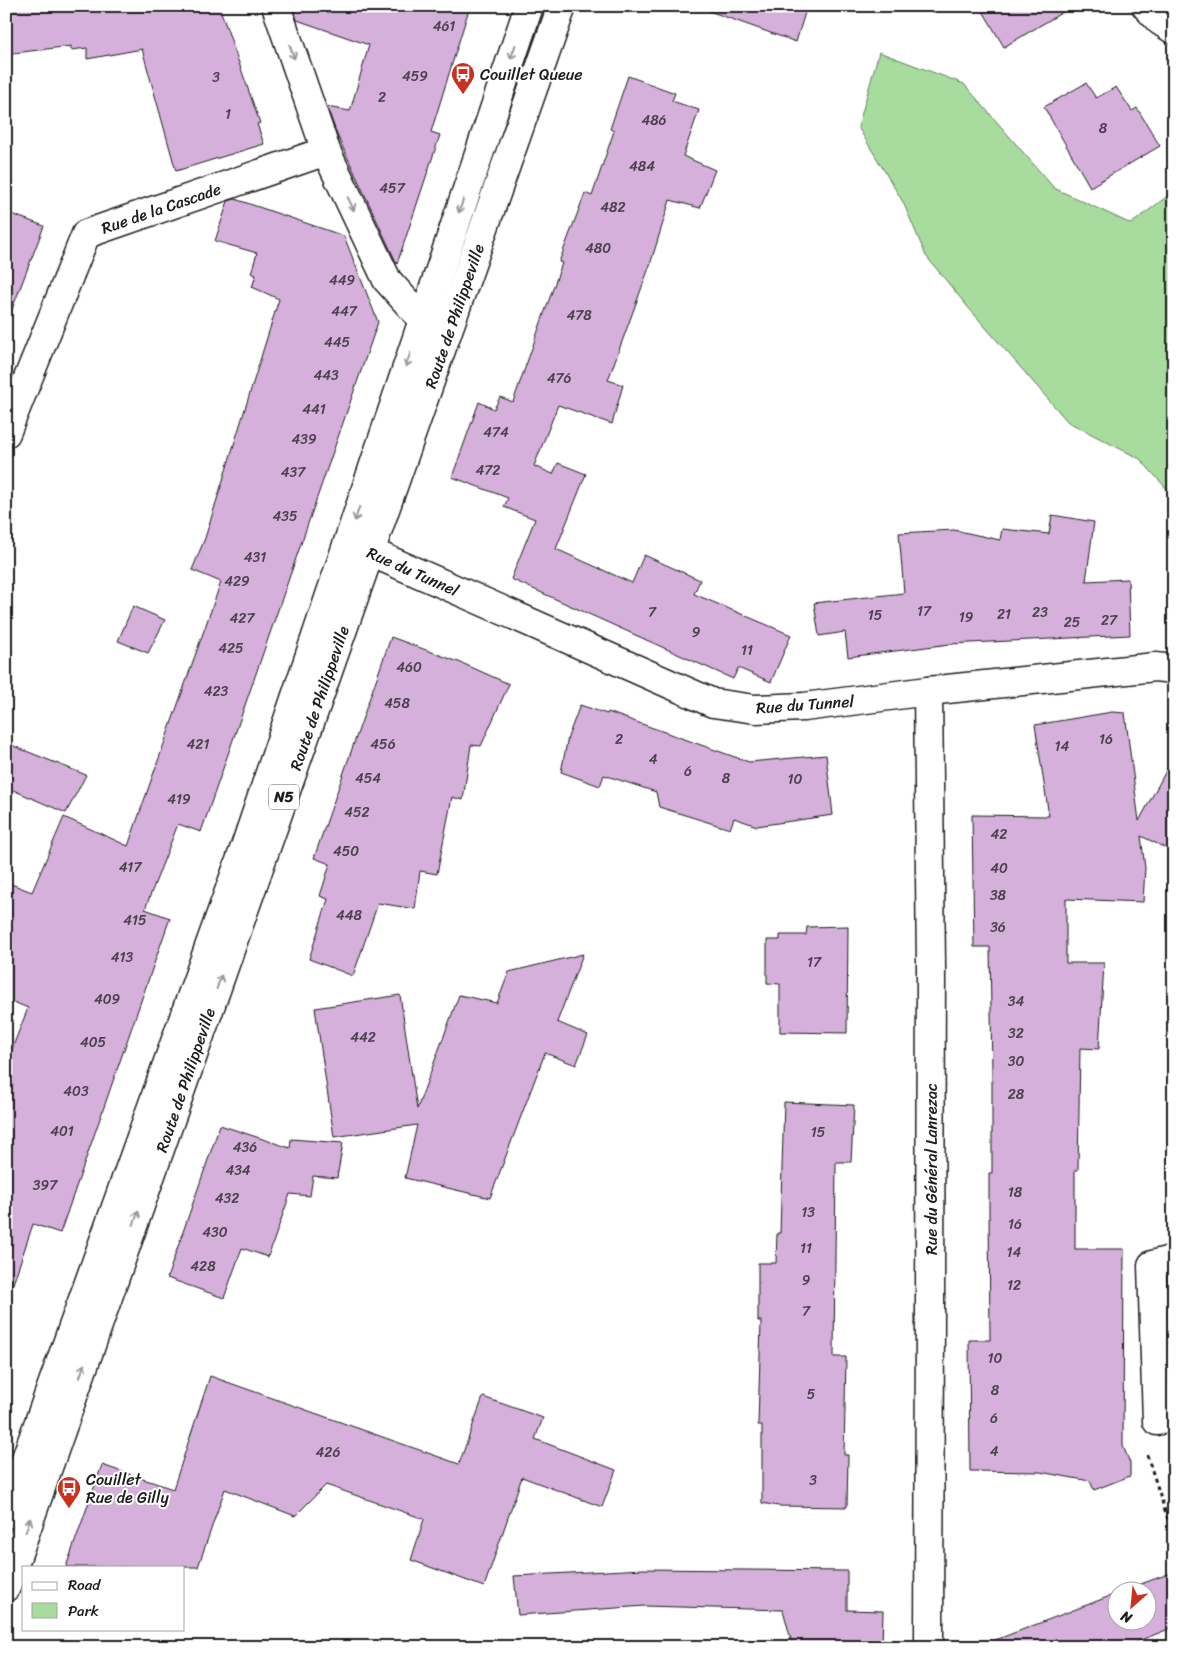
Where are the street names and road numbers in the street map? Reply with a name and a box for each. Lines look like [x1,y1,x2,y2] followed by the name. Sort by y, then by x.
[97,174,225,243] street label: Rue de la Cascade
[416,240,493,392] street label: Route de Philippeville
[362,538,464,605] street label: Rue du Tunnel
[281,622,358,774] street label: Route de Philippeville
[755,687,855,722] street label: Rue du Tunnel
[269,784,299,810] road number: N5
[147,1004,224,1156] street label: Route de Philippeville
[917,1083,946,1255] street label: Rue du Général Lanrezac

